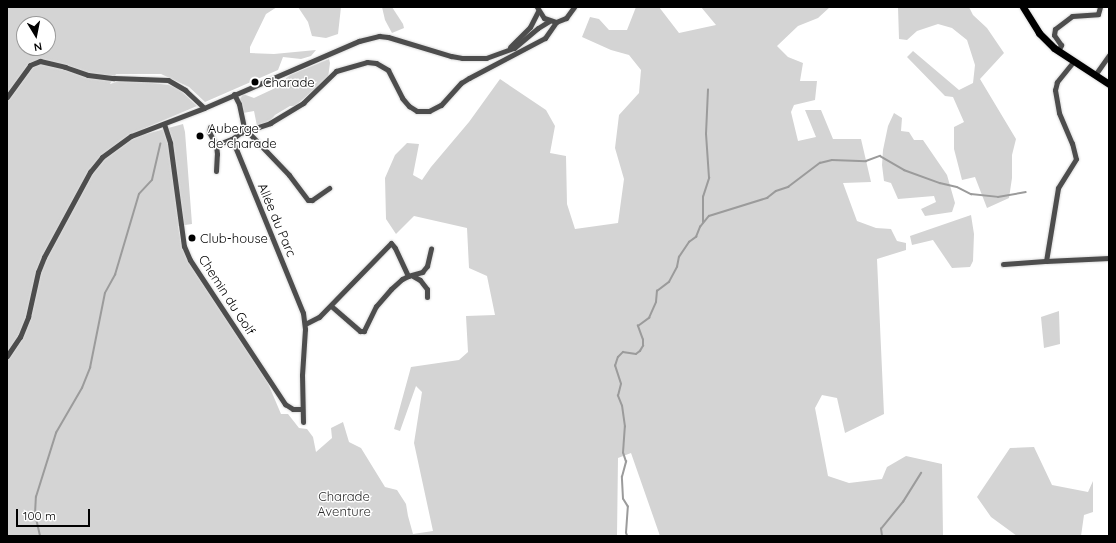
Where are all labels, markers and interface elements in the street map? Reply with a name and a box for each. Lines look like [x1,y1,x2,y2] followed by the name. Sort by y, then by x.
[16,16,56,56] north arrow
[33,39,43,54] text: N
[263,74,315,90] place label: Charade
[250,77,260,87] marker: Charade
[208,121,277,152] place label: Auberge de charade
[195,131,205,141] marker: Auberge de charade
[254,181,300,259] street label: Allée du Parc
[200,230,268,246] place label: Club-house
[187,233,197,243] marker: Club-house
[195,252,259,338] street label: Chemin du Golf
[317,489,371,520] park label: Charade Aventure
[18,501,92,527] scale bar
[23,508,56,523] text: 100 m

